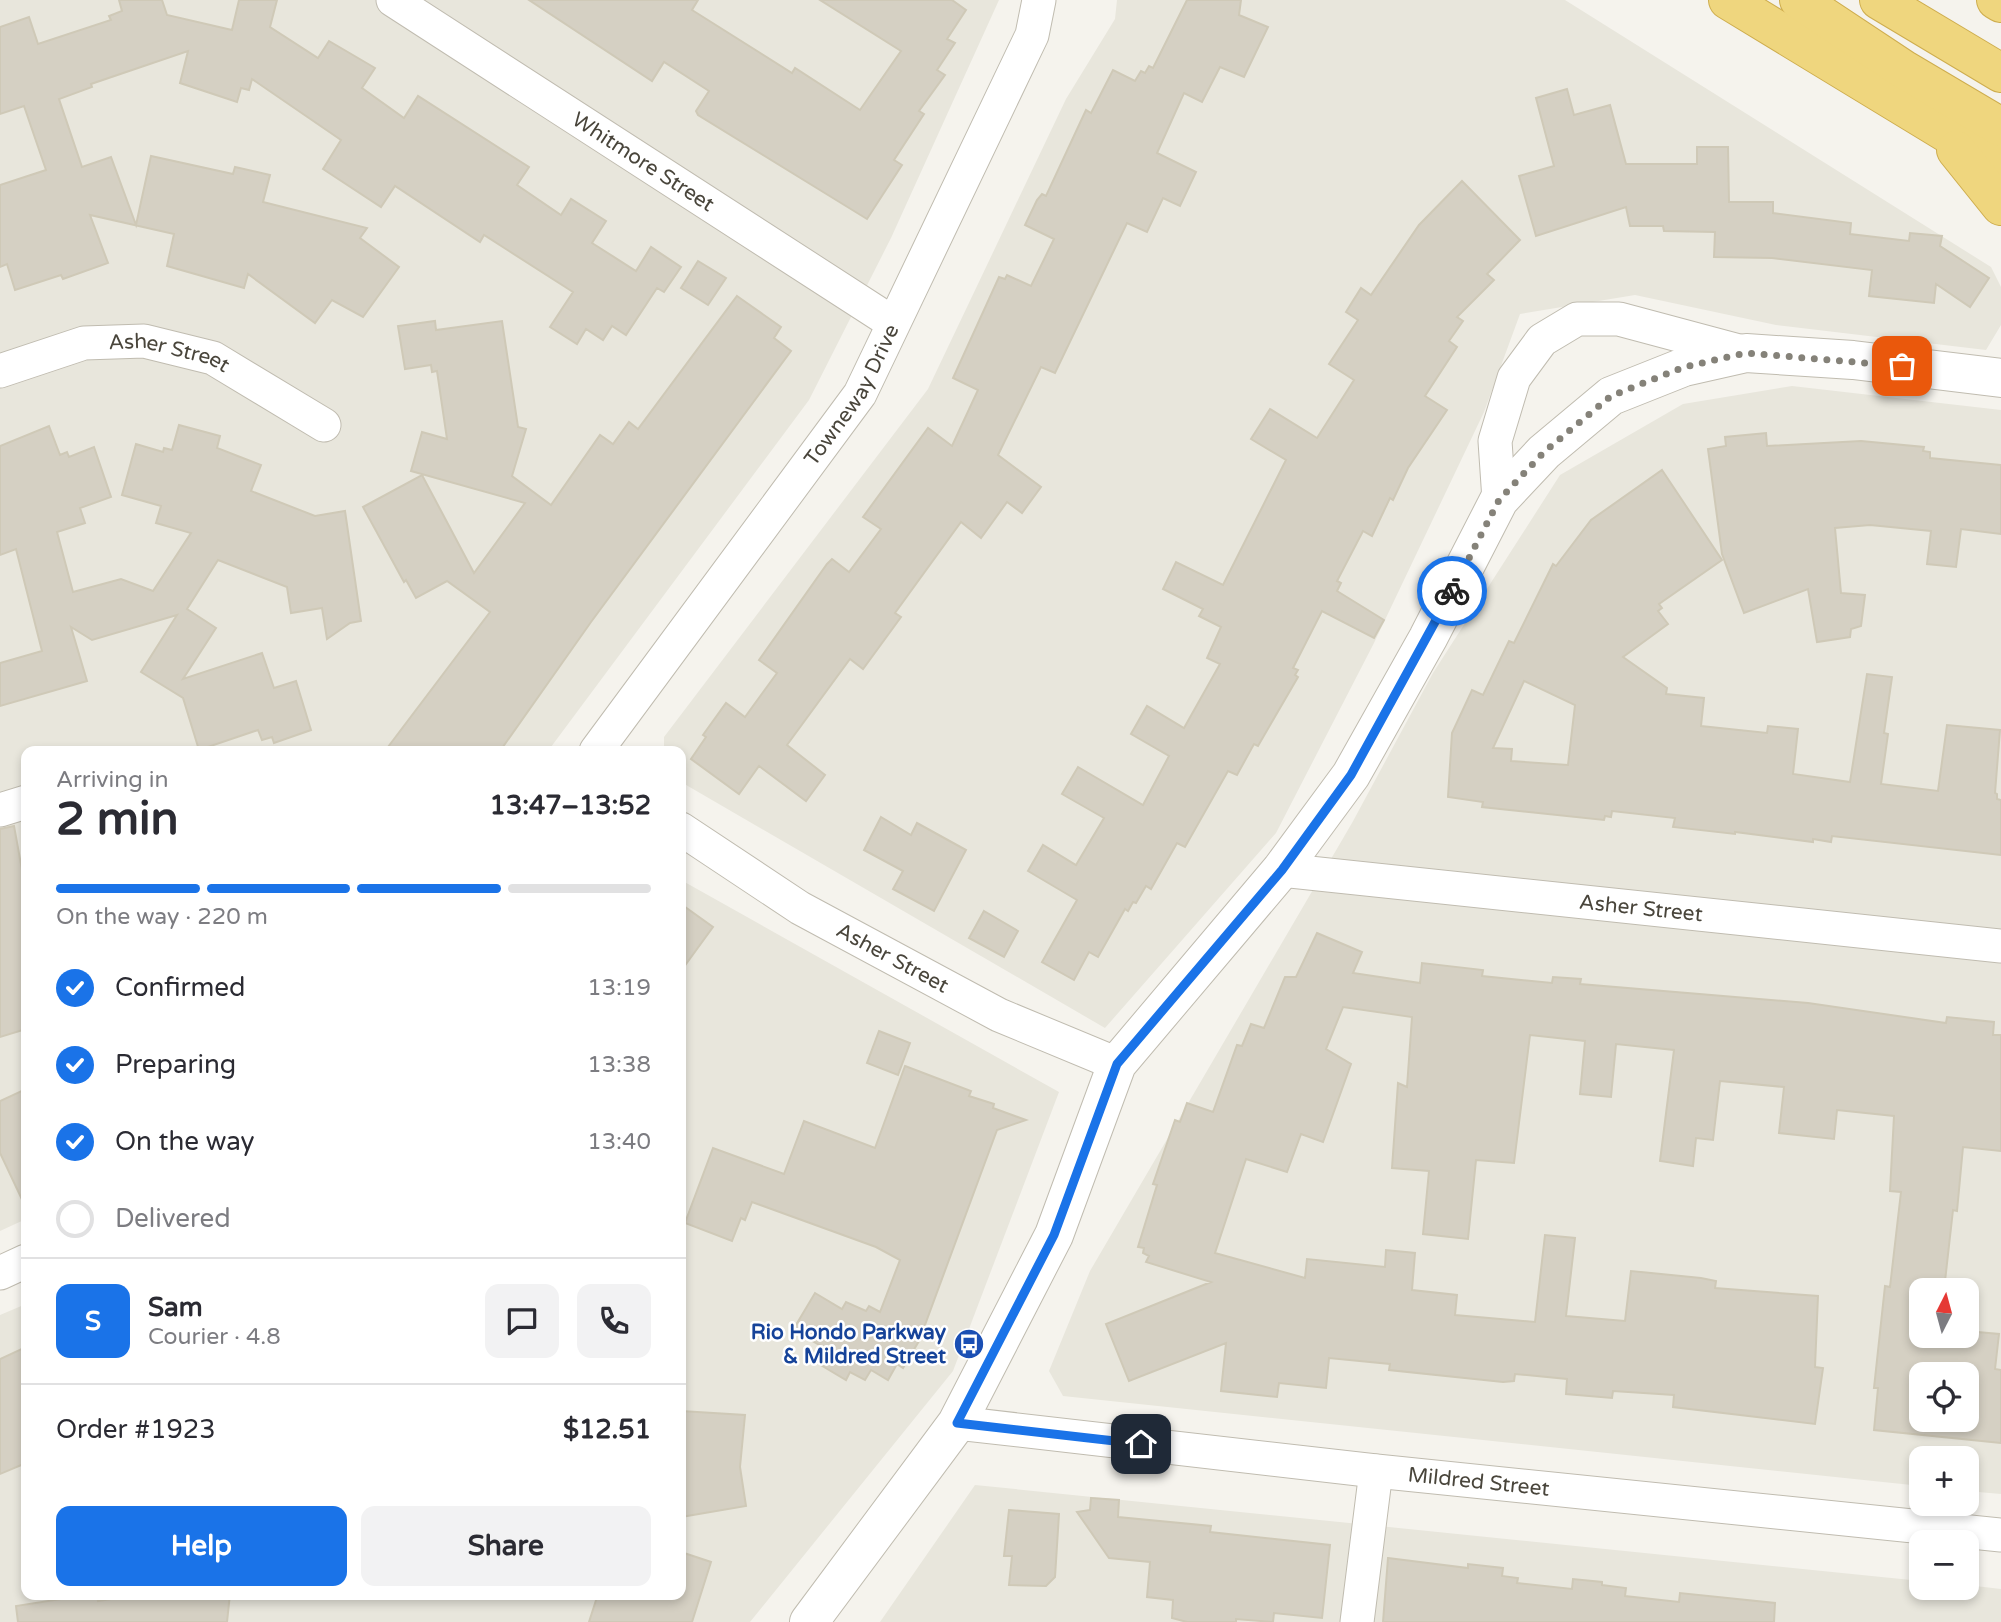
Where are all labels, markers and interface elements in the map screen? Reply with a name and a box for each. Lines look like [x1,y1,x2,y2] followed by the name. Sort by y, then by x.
[567,107,719,217] street label: Whitmore Street
[799,320,904,471] street label: Towneway Drive
[108,328,234,378] street label: Asher Street
[1872,336,1932,396] pin
[1883,347,1921,385] icon: bag
[1417,556,1487,626] courier
[1433,572,1471,610] icon: bike
[56,766,169,794] text: Arriving in
[490,790,651,821] text: 13:47–13:52
[56,792,179,847] text: 2 min
[1578,889,1704,927] street label: Asher Street
[56,903,268,931] text: On the way · 220 m
[832,917,953,998] street label: Asher Street
[56,969,94,1007] icon: check
[115,972,245,1003] text: Confirmed
[587,974,651,1002] text: 13:19
[56,1046,94,1084] icon: check
[115,1049,236,1080] text: Preparing
[587,1051,651,1079] text: 13:38
[56,1123,94,1161] icon: check
[115,1126,255,1157] text: On the way
[587,1128,651,1156] text: 13:40
[115,1203,231,1234] text: Delivered
[1909,1278,1979,1348] north arrow
[1909,1278,1979,1600] map controls
[485,1284,559,1358] button: chat
[577,1284,651,1358] button: phone
[148,1292,203,1323] text: Sam
[85,1306,101,1337] text: S
[751,1320,947,1369] place label: Rio Hondo Parkway & Mildred Street
[148,1323,281,1351] text: Courier · 4.8
[952,1327,986,1361] bus stop icon: Rio Hondo Parkway & Mildred Street
[1909,1362,1979,1432] button: locate
[56,1414,216,1445] text: Order #1923
[563,1414,651,1445] text: $12.51
[1111,1414,1171,1474] pin
[1122,1425,1160,1463] icon: home
[1909,1446,1979,1516] button: +
[1407,1462,1551,1501] street label: Mildred Street
[56,1506,347,1586] button: Help
[361,1506,651,1586] button: Share
[1909,1530,1979,1600] button: −

